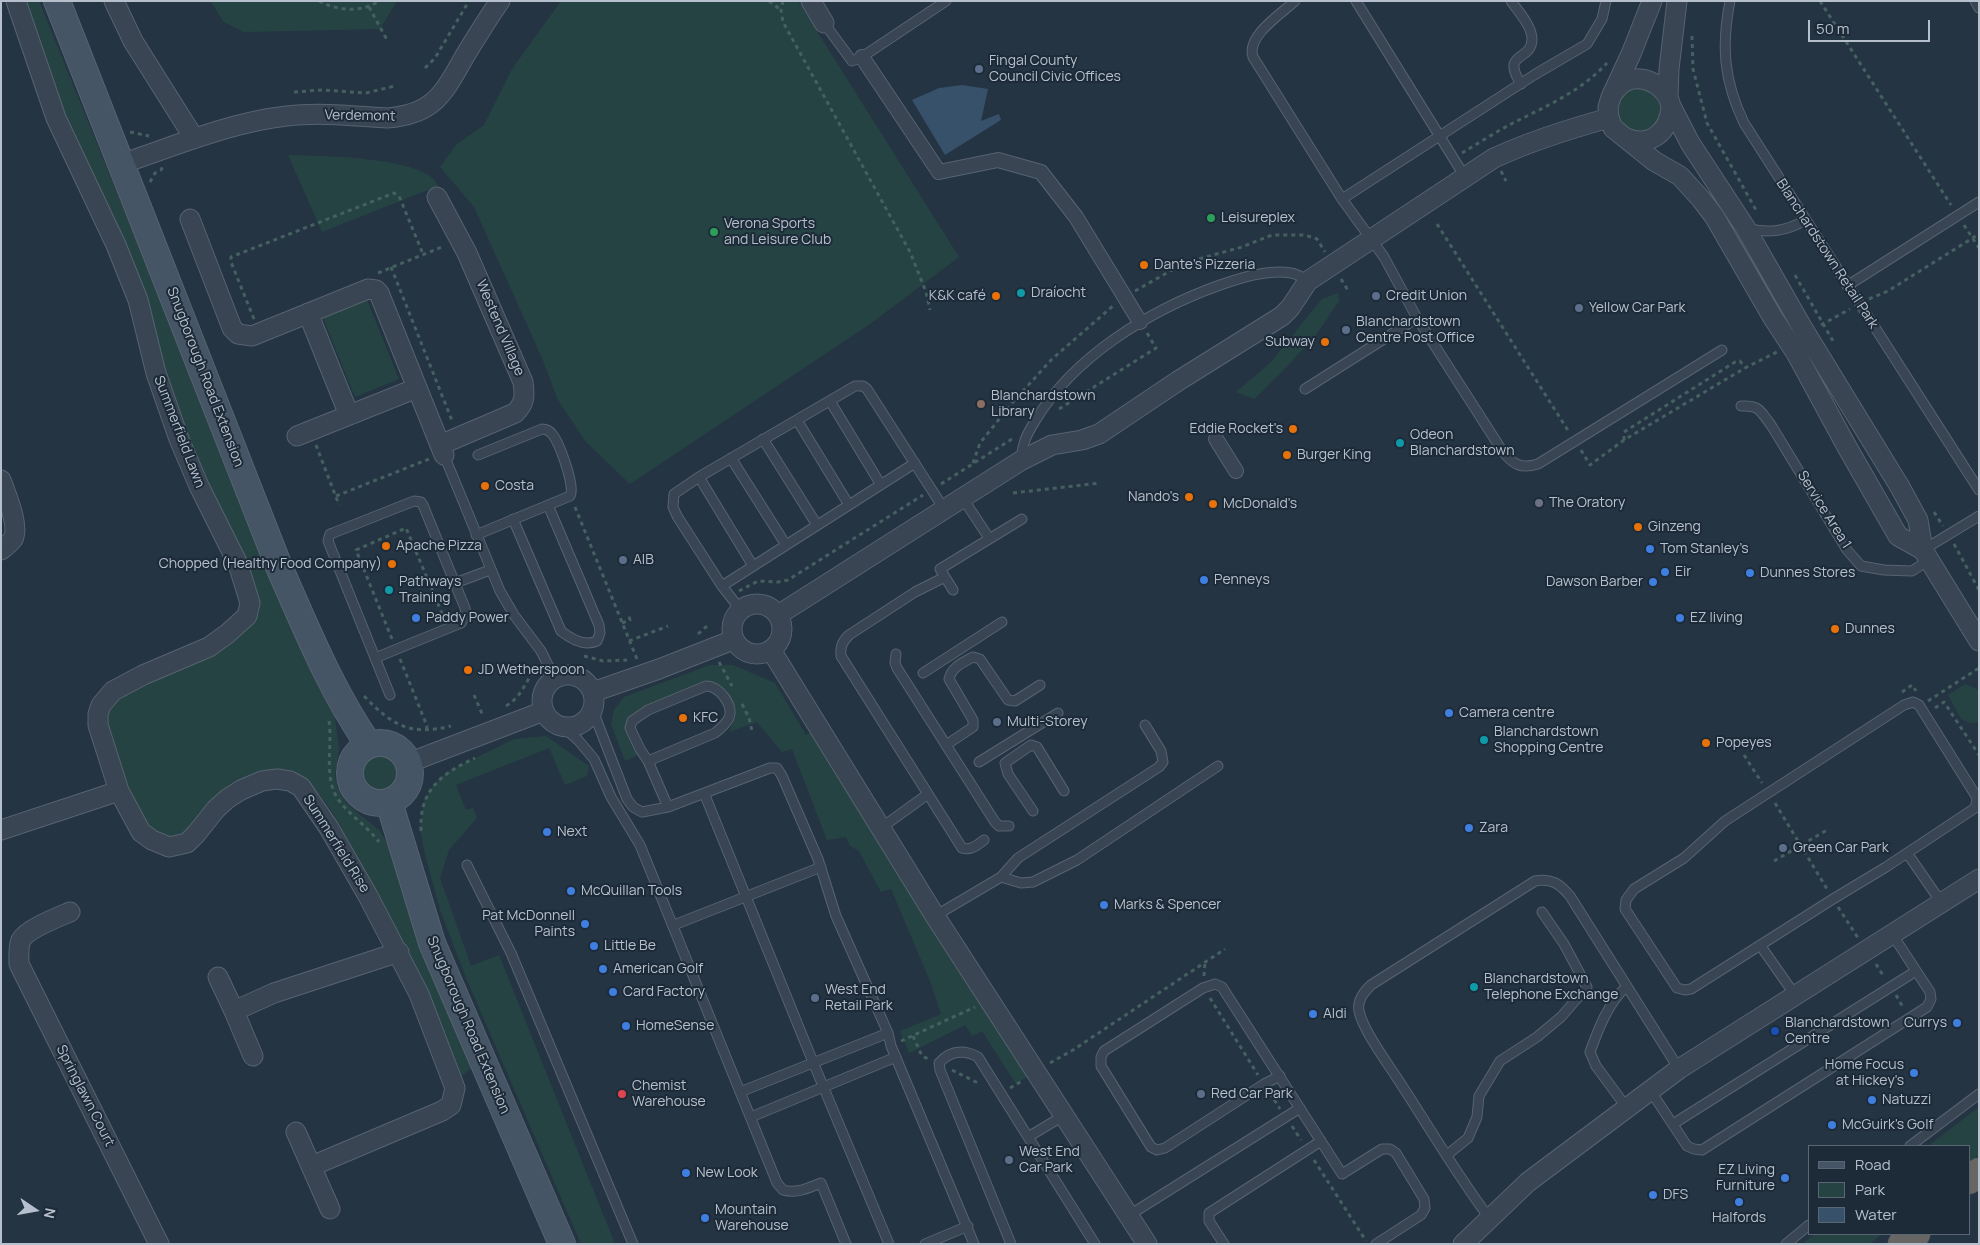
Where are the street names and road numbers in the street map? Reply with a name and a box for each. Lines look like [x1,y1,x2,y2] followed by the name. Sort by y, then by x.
[324,107,396,125] street label: Verdemont
[1772,176,1882,332] street label: Blanchardstown Retail Park
[472,277,528,379] street label: Westend Village
[163,285,247,469] street label: Snugborough Road Extension
[150,374,208,490] street label: Summerfield Lawn
[1793,468,1855,552] street label: Service Area 1
[299,792,373,896] street label: Summerfield Rise
[423,934,513,1116] street label: Snugborough Road Extension
[52,1042,118,1150] street label: Springlawn Court

